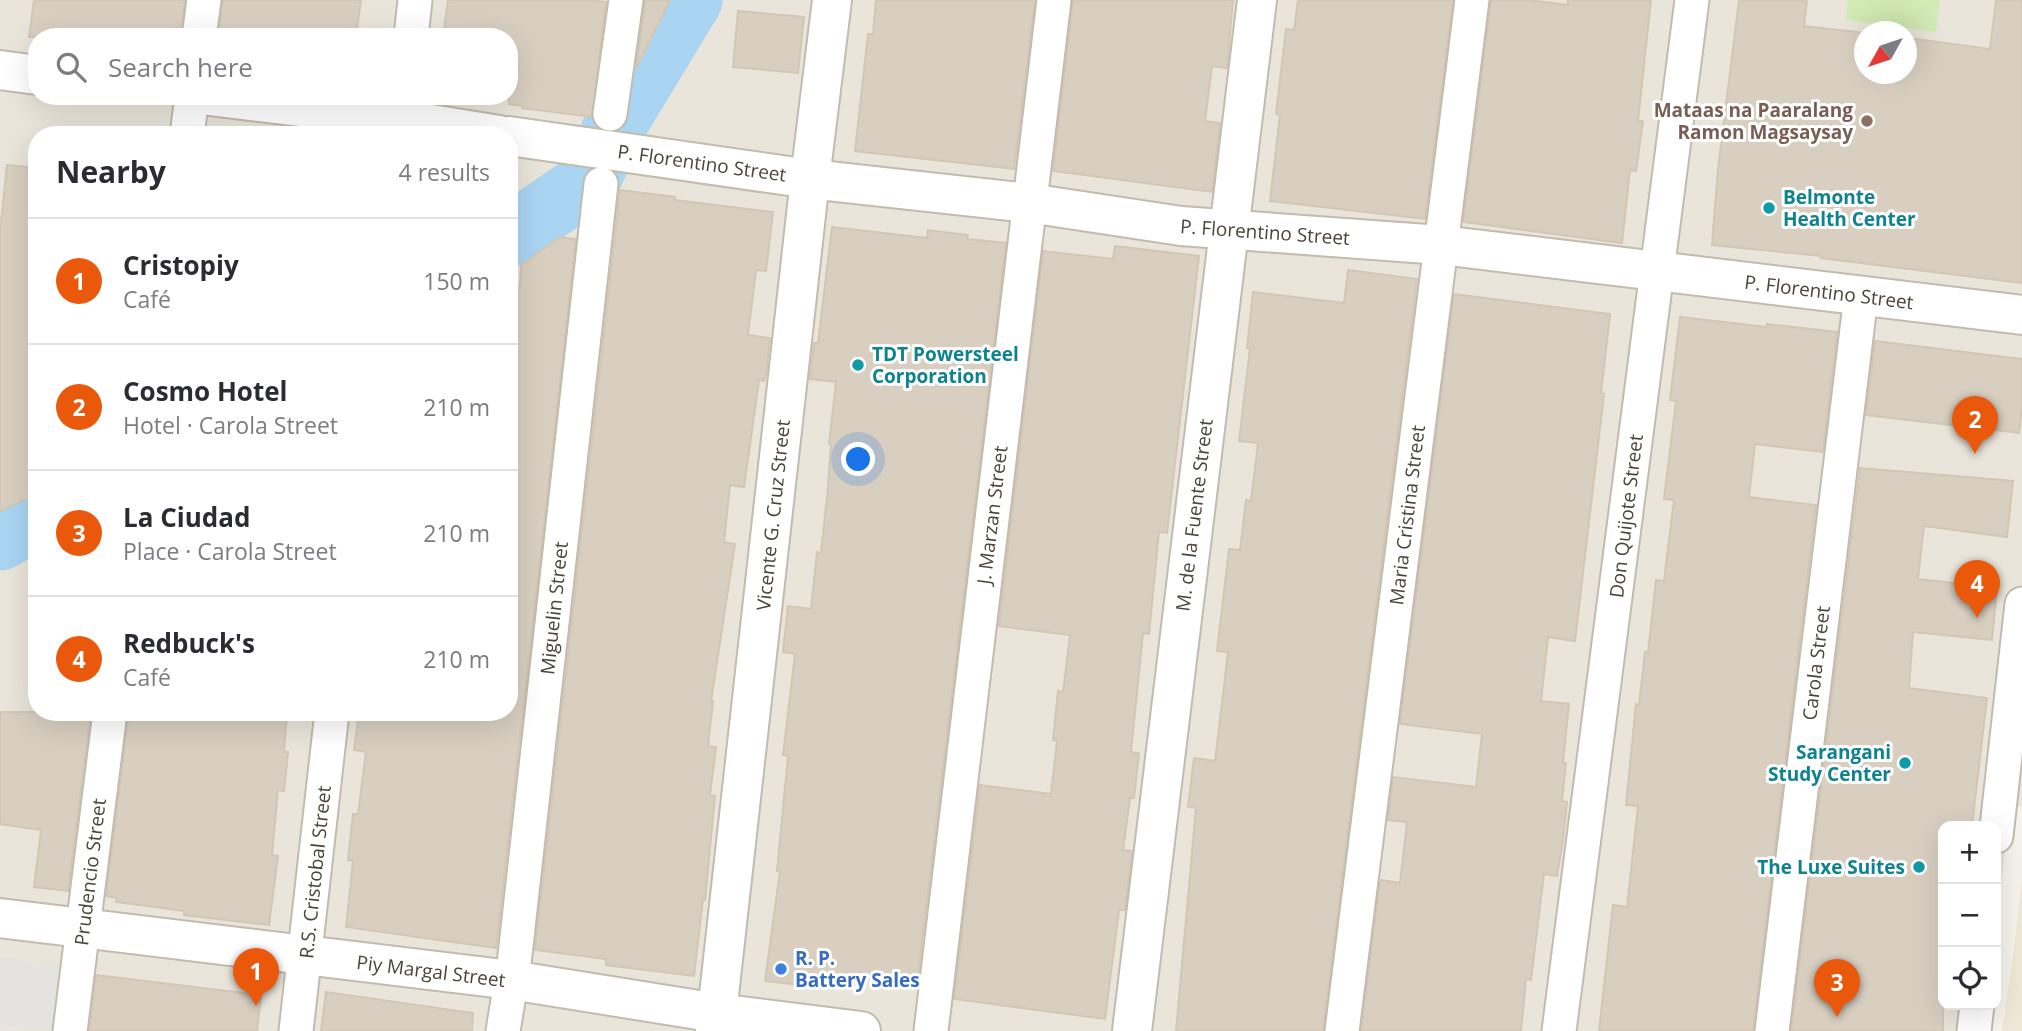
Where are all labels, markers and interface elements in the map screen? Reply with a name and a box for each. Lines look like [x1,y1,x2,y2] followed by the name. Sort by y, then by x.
[1854,21,1917,84] north arrow
[28,28,518,105] search box
[52,48,90,86] icon: search
[108,49,253,85] text: Search here
[1654,97,1853,145] place label: Mataas na Paaralang Ramon Magsaysay
[1859,113,1875,129] marker: Mataas na Paaralang Ramon Magsaysay
[616,138,788,188] street label: P. Florentino Street
[56,151,166,192] text: Nearby
[399,156,490,188] text: 4 results
[1783,184,1916,232] place label: Belmonte Health Center
[1761,200,1777,216] marker: Belmonte Health Center
[1179,213,1351,251] street label: P. Florentino Street
[123,247,239,283] text: Cristopiy
[72,265,86,297] text: 1
[423,265,490,297] text: 150 m
[1743,269,1915,315] street label: P. Florentino Street
[123,283,171,315] text: Café
[872,341,1019,389] place label: TDT Powersteel Corporation
[850,357,866,373] marker: TDT Powersteel Corporation
[123,373,288,409] text: Cosmo Hotel
[72,391,86,423] text: 2
[423,391,490,423] text: 210 m
[1952,396,1998,454] pin: 2
[123,409,338,441] text: Hotel · Carola Street
[1169,417,1219,613] street label: M. de la Fuente Street
[750,418,796,612] street label: Vicente G. Cruz Street
[1383,423,1431,606] street label: Maria Cristina Street
[1603,432,1649,599] street label: Don Quijote Street
[841,442,875,476] your location
[970,444,1013,588] street label: J. Marzan Street
[123,499,250,535] text: La Ciudad
[72,517,86,549] text: 3
[423,517,490,549] text: 210 m
[123,535,337,567] text: Place · Carola Street
[534,540,574,676] street label: Miguelin Street
[1954,560,2000,618] pin: 4
[1796,604,1836,722] street label: Carola Street
[123,625,255,661] text: Redbuck's
[72,643,86,675] text: 4
[423,643,490,675] text: 210 m
[123,661,171,693] text: Café
[1768,739,1891,787] place label: Sarangani Study Center
[1897,755,1913,771] marker: Sarangani Study Center
[293,784,337,960] street label: R.S. Cristobal Street
[68,797,112,947] street label: Prudencio Street
[1938,821,2001,1010] map controls
[1938,821,2001,884] button: +
[1757,854,1905,880] place label: The Luxe Suites
[1911,859,1927,875] marker: The Luxe Suites
[1938,884,2001,947] button: −
[795,945,920,993] place label: R. P. Battery Sales
[1938,947,2001,1010] button: locate
[233,948,279,1006] pin: 1
[355,949,507,993] street label: Piy Margal Street
[1814,959,1860,1017] pin: 3
[773,961,789,977] marker: R. P. Battery Sales

